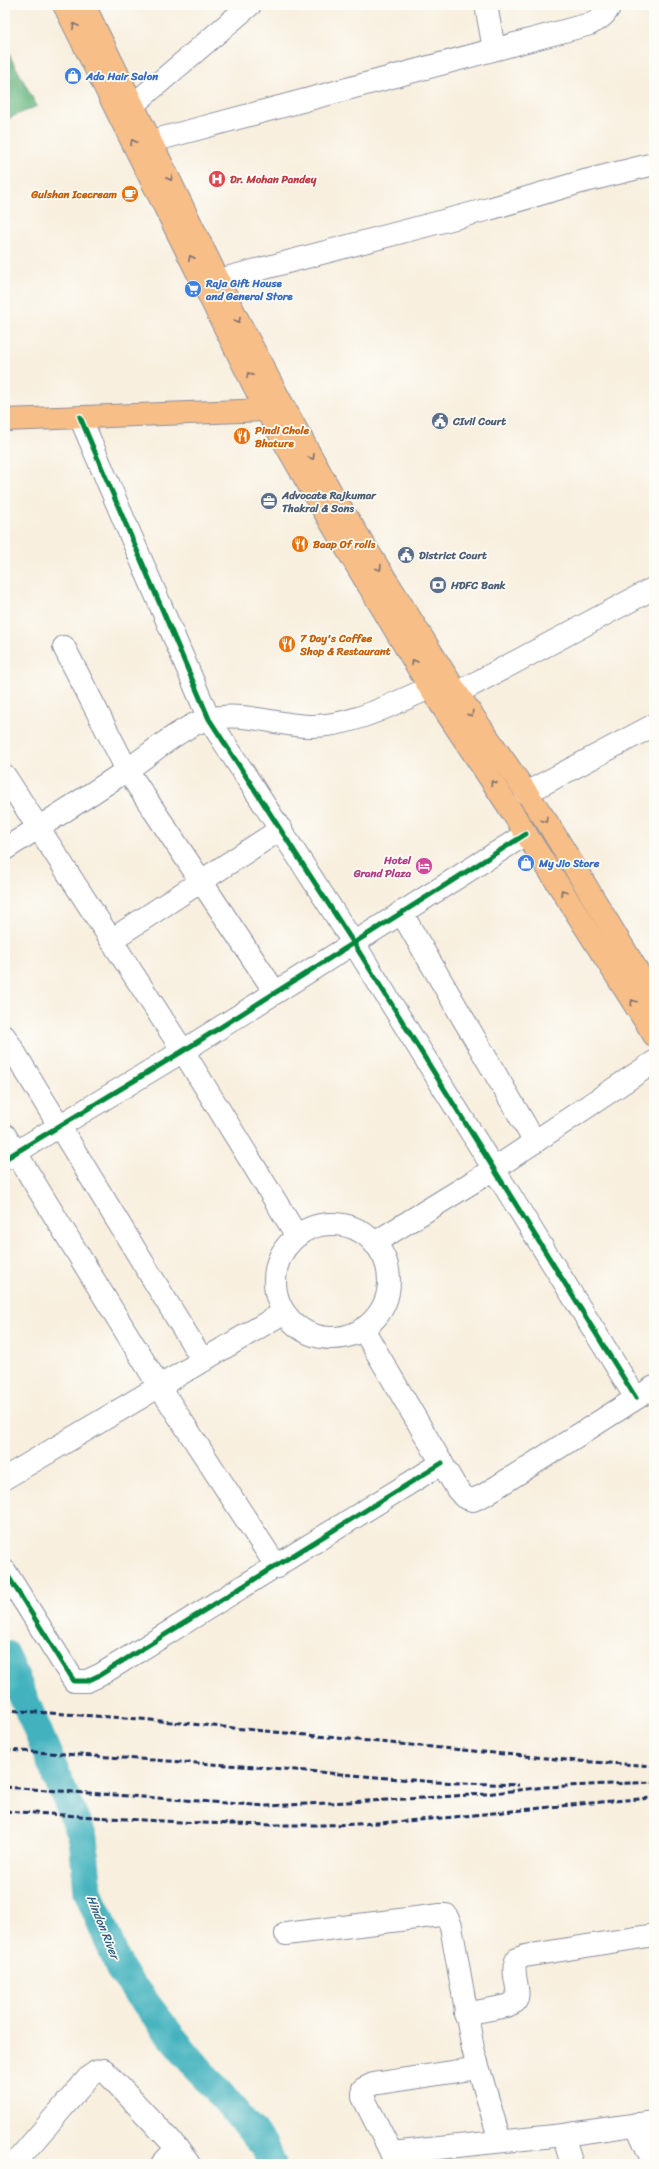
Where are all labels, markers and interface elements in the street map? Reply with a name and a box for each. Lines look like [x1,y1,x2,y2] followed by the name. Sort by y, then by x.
[72,22,80,30] one-way arrow
[63,66,83,86] shop icon: Ada Hair Salon
[85,67,158,86] place label: Ada Hair Salon
[131,138,138,146] one-way arrow
[207,169,227,189] hospital icon: Dr. Mohan Pandey
[230,170,317,189] place label: Dr. Mohan Pandey
[165,174,173,181] one-way arrow
[120,184,140,204] cafe icon: Gulshan Icecream
[30,185,118,204] place label: Gulshan Icecream
[188,255,196,262] one-way arrow
[205,274,293,306] place label: Raja Gift House and General Store
[183,279,203,299] supermarket icon: Raja Gift House and General Store
[234,316,241,324] one-way arrow
[246,371,254,379] one-way arrow
[430,411,450,431] public building icon: CIvil Court
[452,412,506,431] place label: CIvil Court
[255,421,310,453] place label: Pindi Chole Bhature
[232,426,252,446] restaurant icon: Pindi Chole Bhature
[307,453,314,460] one-way arrow
[281,486,377,518] place label: Advocate Rajkumar Thakral & Sons
[259,491,279,511] office icon: Advocate Rajkumar Thakral & Sons
[290,534,310,554] restaurant icon: Baap Of rolls
[313,535,376,554] place label: Baap Of rolls
[396,545,416,565] public building icon: District Court
[419,546,487,565] place label: District Court
[374,564,381,571] one-way arrow
[428,575,448,595] bank icon: HDFC Bank
[450,576,506,595] place label: HDFC Bank
[299,629,391,661] place label: 7 Day's Coffee Shop & Restaurant
[277,634,297,654] restaurant icon: 7 Day's Coffee Shop & Restaurant
[411,659,419,666] one-way arrow
[466,709,473,716] one-way arrow
[491,780,498,787] one-way arrow
[540,816,548,823] one-way arrow
[353,851,412,883] place label: Hotel Grand Plaza
[516,853,536,873] shop icon: My Jio Store
[538,854,600,873] place label: My Jio Store
[414,856,434,876] hotel icon: Hotel Grand Plaza
[560,889,568,896] one-way arrow
[630,999,638,1006] one-way arrow
[80,1892,127,1964] water label: Hindon River

